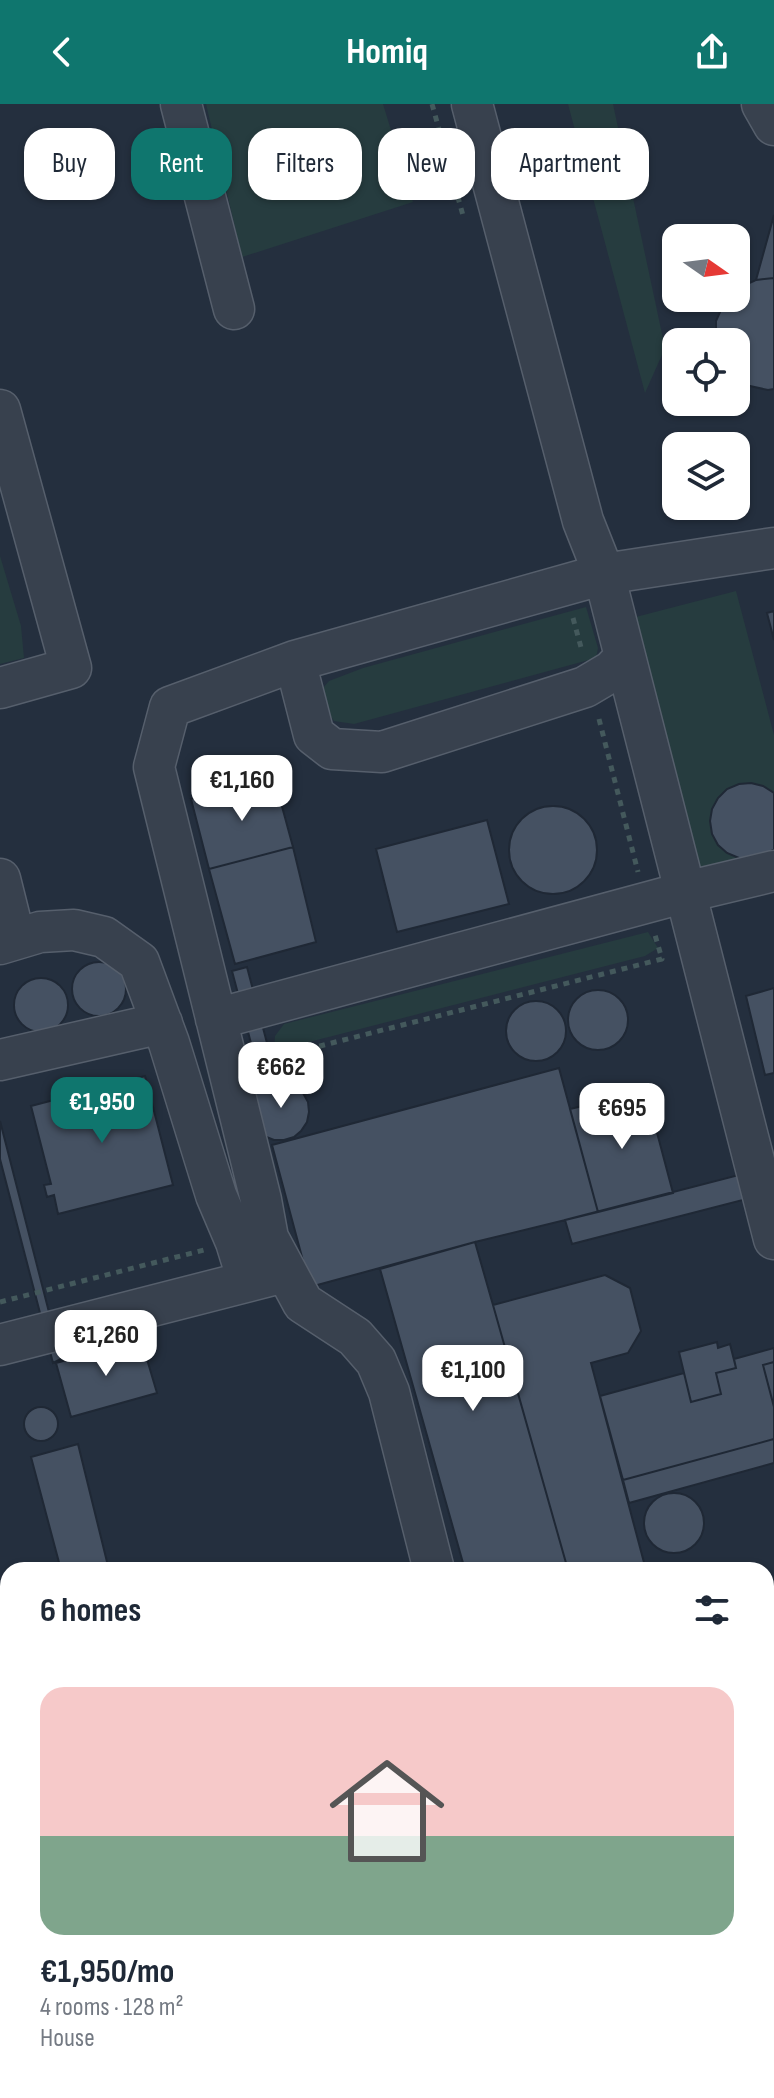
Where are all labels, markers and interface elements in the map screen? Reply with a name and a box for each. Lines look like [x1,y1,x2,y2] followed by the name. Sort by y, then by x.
[40,30,84,74] icon: back
[690,30,734,74] icon: share
[346,31,428,74] text: Homiq
[24,128,115,200] chip: Buy
[131,128,232,200] chip: Rent
[248,128,362,200] chip: Filters
[378,128,475,200] chip: New
[491,128,649,200] chip: Apartment
[662,224,750,312] north arrow
[662,224,750,520] map controls
[662,328,750,416] button: locate
[662,432,750,520] button: layers
[177,755,307,823] pin: €1,160
[209,765,275,796] text: €1,160
[234,1042,328,1110] pin: €662
[256,1052,306,1083] text: €662
[37,1077,167,1145] pin: €1,950
[575,1083,669,1151] pin: €695
[69,1087,135,1118] text: €1,950
[597,1093,647,1124] text: €695
[41,1310,171,1378] pin: €1,260
[73,1320,139,1351] text: €1,260
[408,1345,538,1413] pin: €1,100
[440,1355,506,1386] text: €1,100
[690,1588,734,1632] icon: filters
[40,1590,141,1631] text: 6 homes
[315,1739,459,1883] icon: home
[40,1951,174,1992] text: €1,950/mo
[40,1992,184,2023] text: 4 rooms · 128 m²
[40,2023,95,2054] text: House

